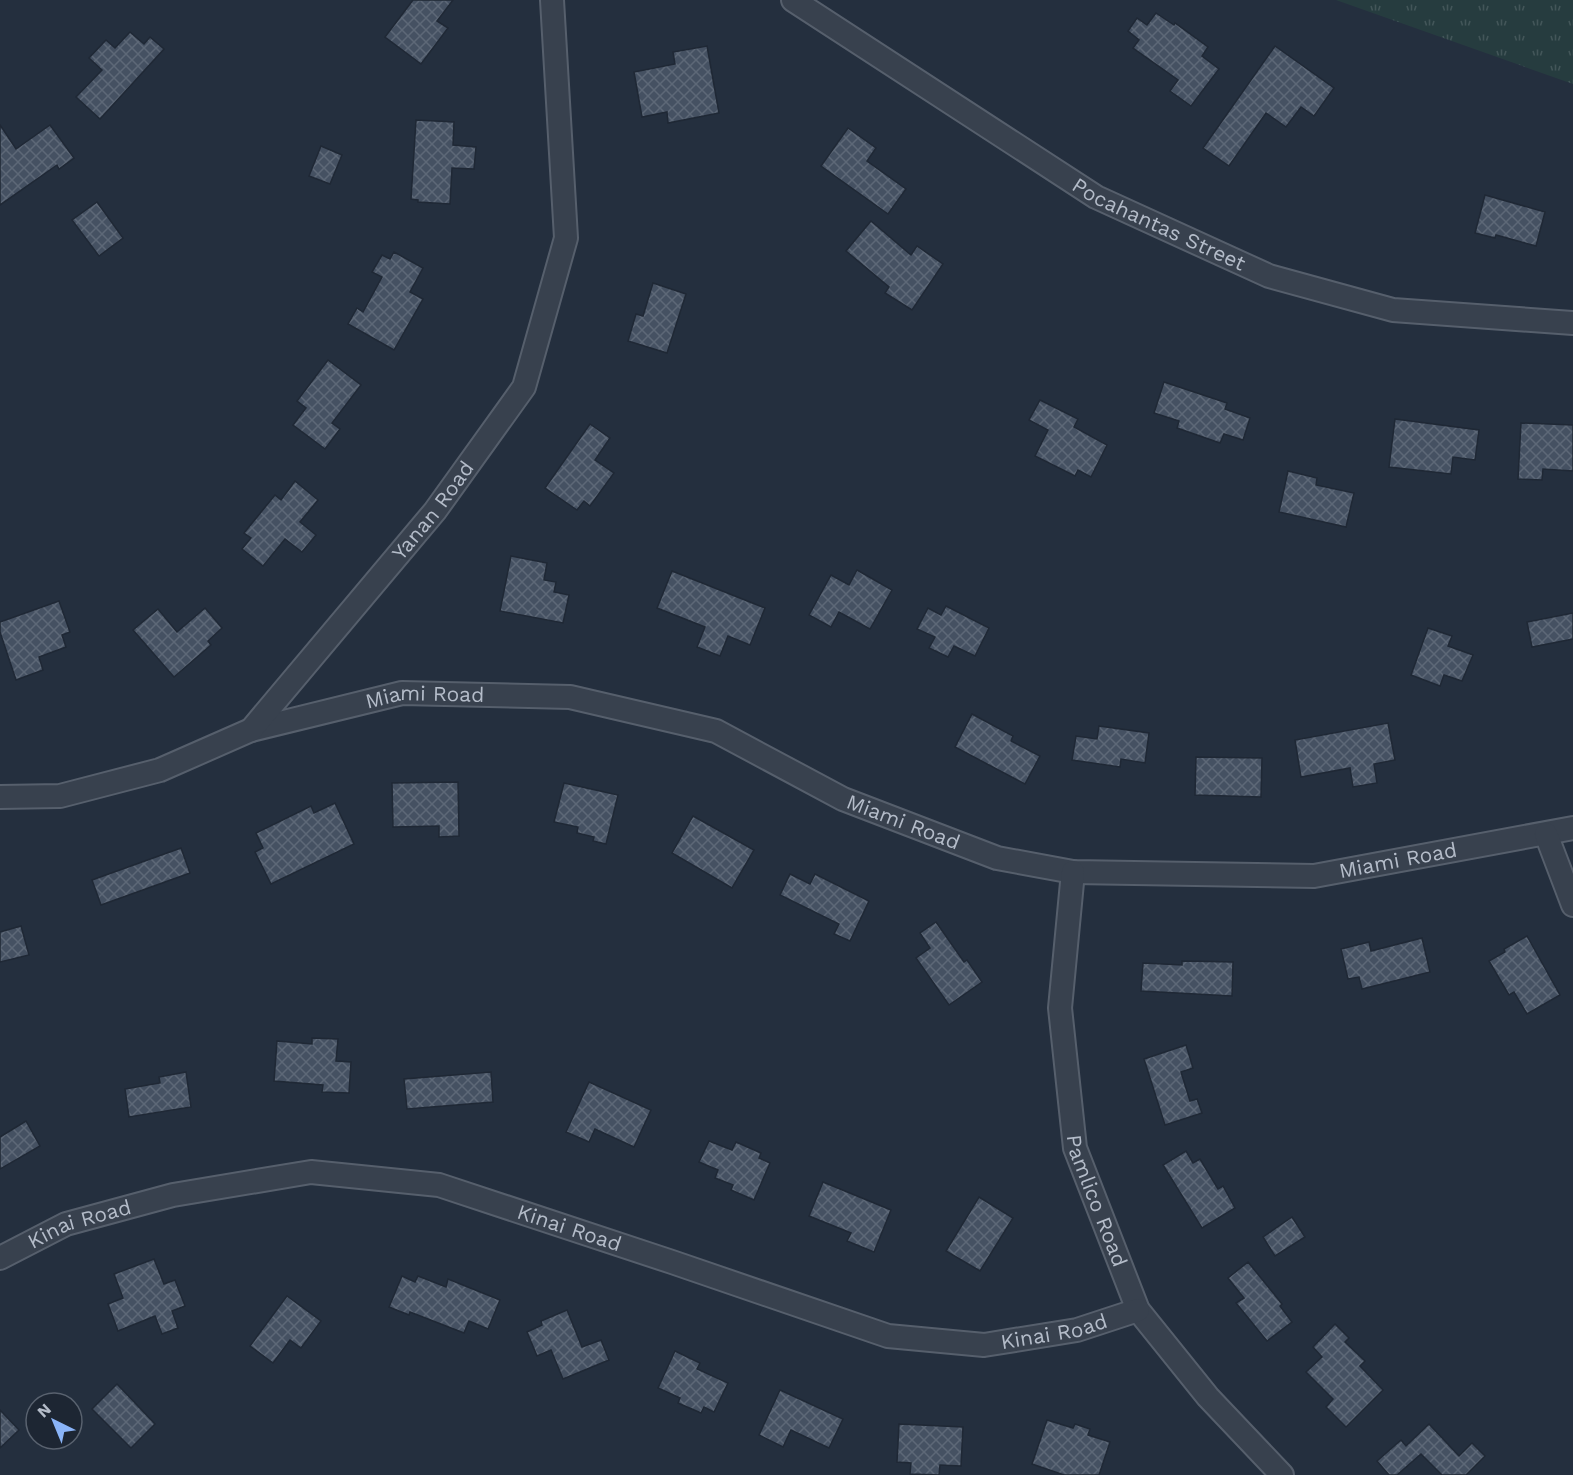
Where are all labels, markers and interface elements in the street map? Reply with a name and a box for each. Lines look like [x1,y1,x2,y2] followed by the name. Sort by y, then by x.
[1068,172,1250,276] street label: Pocahantas Street
[386,456,479,565] street label: Yanan Road
[363,680,485,714] street label: Miami Road
[843,789,964,855] street label: Miami Road
[1337,837,1459,883] street label: Miami Road
[1062,1133,1133,1270] street label: Pamlico Road
[23,1194,134,1254] street label: Kinai Road
[514,1199,625,1256] street label: Kinai Road
[999,1308,1110,1354] street label: Kinai Road
[24,1391,84,1451] north arrow
[33,1399,55,1421] text: N

